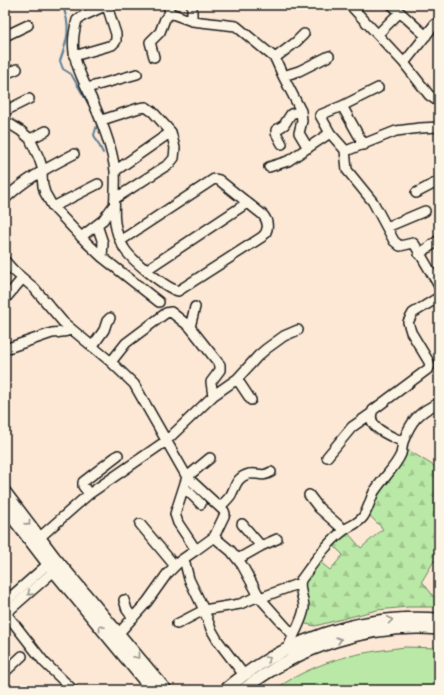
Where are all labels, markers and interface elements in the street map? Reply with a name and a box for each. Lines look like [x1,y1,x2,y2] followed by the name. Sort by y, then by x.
[23,518,30,525] one-way arrow
[27,588,34,595] one-way arrow
[387,616,393,625] one-way arrow
[98,625,105,632] one-way arrow
[335,636,342,645] one-way arrow
[133,651,140,658] one-way arrow
[264,657,271,664] one-way arrow

